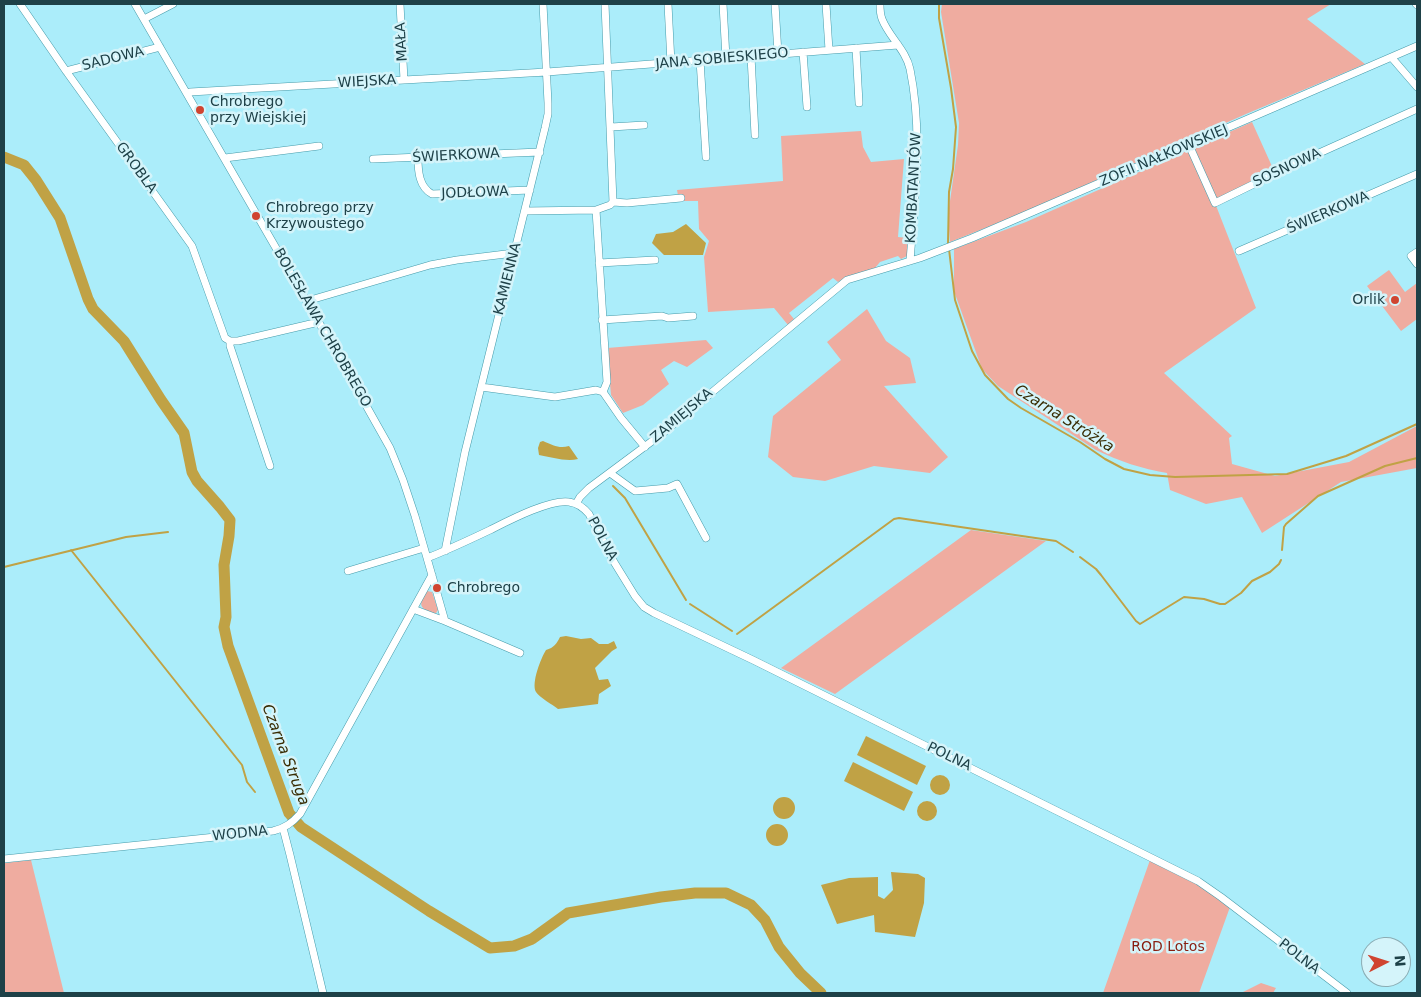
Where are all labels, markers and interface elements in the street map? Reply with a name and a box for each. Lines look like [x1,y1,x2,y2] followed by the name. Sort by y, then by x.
[393,22,411,62] street label: MAŁA
[80,43,146,75] street label: SADOWA
[655,45,789,73] street label: JANA SOBIESKIEGO
[337,72,397,92] street label: WIEJSKA
[210,94,306,126] place label: Chrobrego przy Wiejskiej
[194,104,206,116] marker: Chrobrego przy Wiejskiej
[1097,121,1231,191] street label: ZOFII NAŁKOWSKIEJ
[903,132,925,244] street label: KOMBATANTÓW
[112,139,160,197] street label: GROBLA
[412,145,500,167] street label: ŚWIERKOWA
[1250,145,1324,191] street label: SOSNOWA
[441,183,509,203] street label: JODŁOWA
[1284,188,1372,238] street label: ŚWIERKOWA
[266,200,374,232] place label: Chrobrego przy Krzywoustego
[250,210,262,222] marker: Chrobrego przy Krzywoustego
[491,241,525,317] street label: KAMIENNA
[270,246,374,410] street label: BOLESŁAWA CHROBREGO
[1352,292,1385,308] place label: Orlik
[1389,294,1401,306] marker: Orlik
[1011,381,1117,457] water label: Czarna Stróżka
[648,385,716,447] street label: ZAMIEJSKA
[583,514,621,564] street label: POLNA
[447,580,520,596] place label: Chrobrego
[431,582,443,594] marker: Chrobrego
[257,702,313,808] water label: Czarna Struga
[924,739,974,775] street label: POLNA
[211,823,269,845] street label: WODNA
[1275,936,1323,978] street label: POLNA
[1361,937,1411,987] north arrow
[1131,939,1205,955] park label: ROD Lotos
[1391,954,1408,967] text: N

